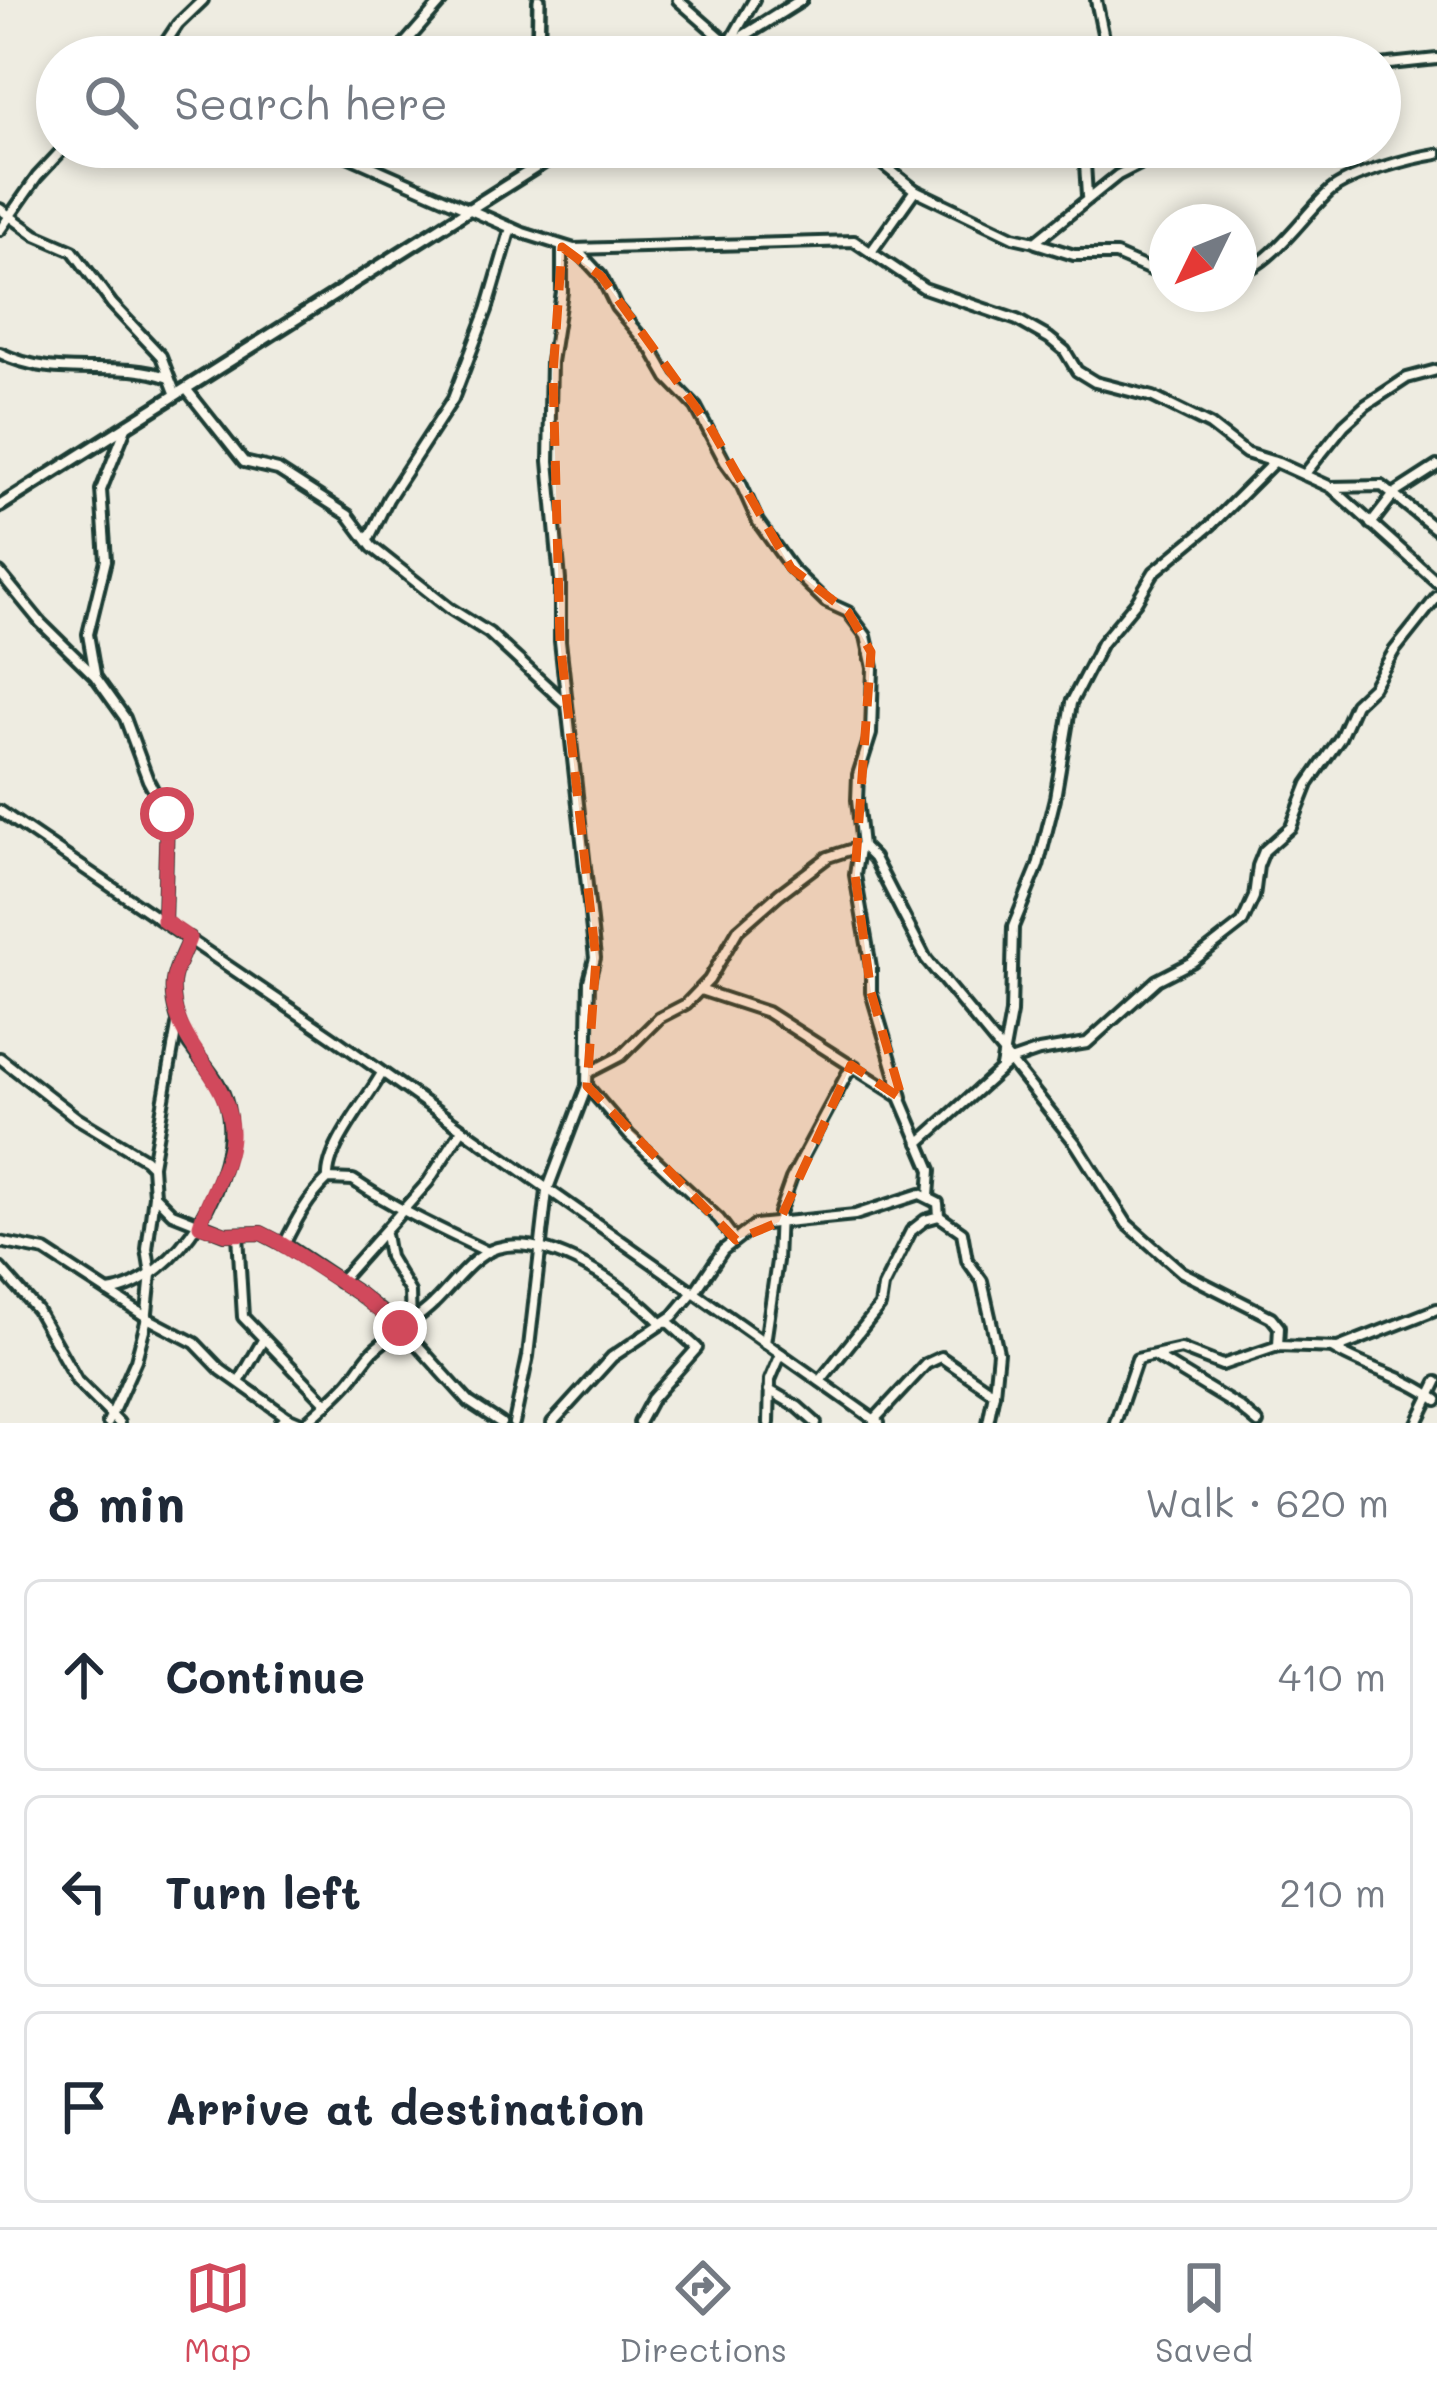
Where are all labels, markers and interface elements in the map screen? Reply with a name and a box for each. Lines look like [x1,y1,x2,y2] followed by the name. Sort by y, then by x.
[36,36,1401,168] search box
[78,69,144,135] icon: search
[174,73,448,131] text: Search here
[1149,204,1257,312] north arrow
[140,787,194,841] route start
[373,1301,427,1355] route end
[48,1468,185,1535] text: 8 min
[1145,1476,1389,1527] text: Walk · 620 m
[51,1642,117,1708] icon: ahead
[165,1646,365,1704] text: Continue
[1278,1650,1386,1701] text: 410 m
[51,1858,117,1924] icon: left
[165,1862,361,1920] text: Turn left
[1279,1866,1386,1917] text: 210 m
[51,2074,117,2140] icon: arrive
[165,2078,645,2136] text: Arrive at destination
[184,2255,251,2370] tab: Map
[619,2255,787,2370] tab: Directions
[1155,2255,1253,2370] tab: Saved

